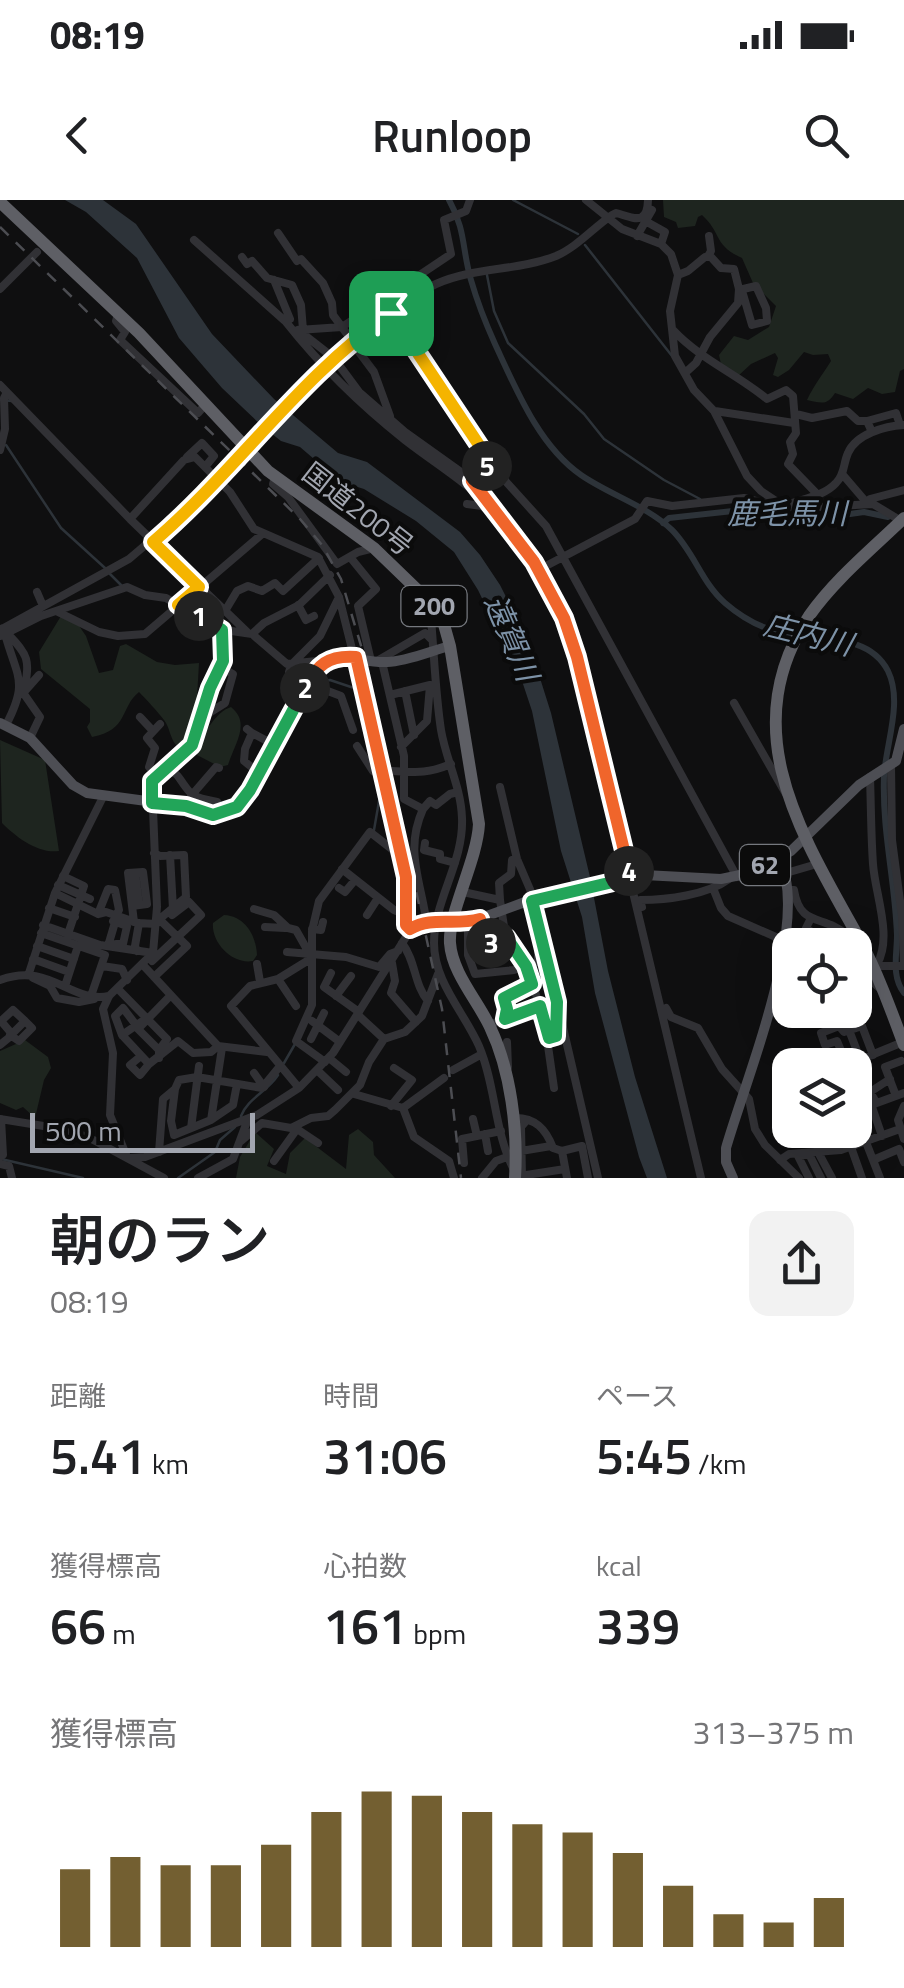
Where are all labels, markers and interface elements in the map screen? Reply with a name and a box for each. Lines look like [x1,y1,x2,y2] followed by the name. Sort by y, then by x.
[50,6,145,64] text: 08:19
[372,101,532,169] text: Runloop
[50,108,105,163] icon: back
[799,108,854,163] icon: search
[349,271,434,356] pin
[364,286,419,341] icon: arrive
[462,441,512,491] pin: 5
[479,444,495,487] text: 5
[293,451,423,566] street label: 国道200号
[727,490,850,536] water label: 鹿毛馬川
[402,586,466,626] road number: 200
[473,587,552,691] water label: 遠賀川
[174,591,224,641] pin: 1
[191,594,207,637] text: 1
[759,601,860,668] water label: 庄内川
[280,663,330,713] pin: 2
[297,666,313,709] text: 2
[740,845,790,885] road number: 62
[604,846,654,896] pin: 4
[621,849,637,892] text: 4
[466,918,516,968] pin: 3
[483,921,499,964] text: 3
[772,928,872,1148] map controls
[772,928,872,1028] button: locate
[772,1048,872,1148] button: layers
[30,1108,255,1153] scale bar
[45,1109,122,1152] text: 500 m
[50,1198,270,1281] text: 朝のラン
[749,1211,854,1316] button: share
[50,1277,129,1325] text: 08:19
[50,1374,106,1417] text: 距離
[323,1374,379,1417] text: 時間
[596,1374,679,1417] text: ペース
[50,1417,146,1493] text: 5.41
[323,1417,447,1493] text: 31:06
[596,1417,692,1493] text: 5:45
[146,1442,189,1485] text: km
[692,1442,746,1485] text: /km
[50,1544,162,1587] text: 獲得標高
[323,1544,407,1587] text: 心拍数
[596,1544,642,1587] text: kcal
[50,1587,106,1663] text: 66
[323,1587,407,1663] text: 161
[596,1587,680,1663] text: 339
[106,1612,136,1655] text: m
[407,1612,466,1655] text: bpm
[692,1708,854,1756] text: 313–375 m
[50,1709,178,1757] text: 獲得標高

